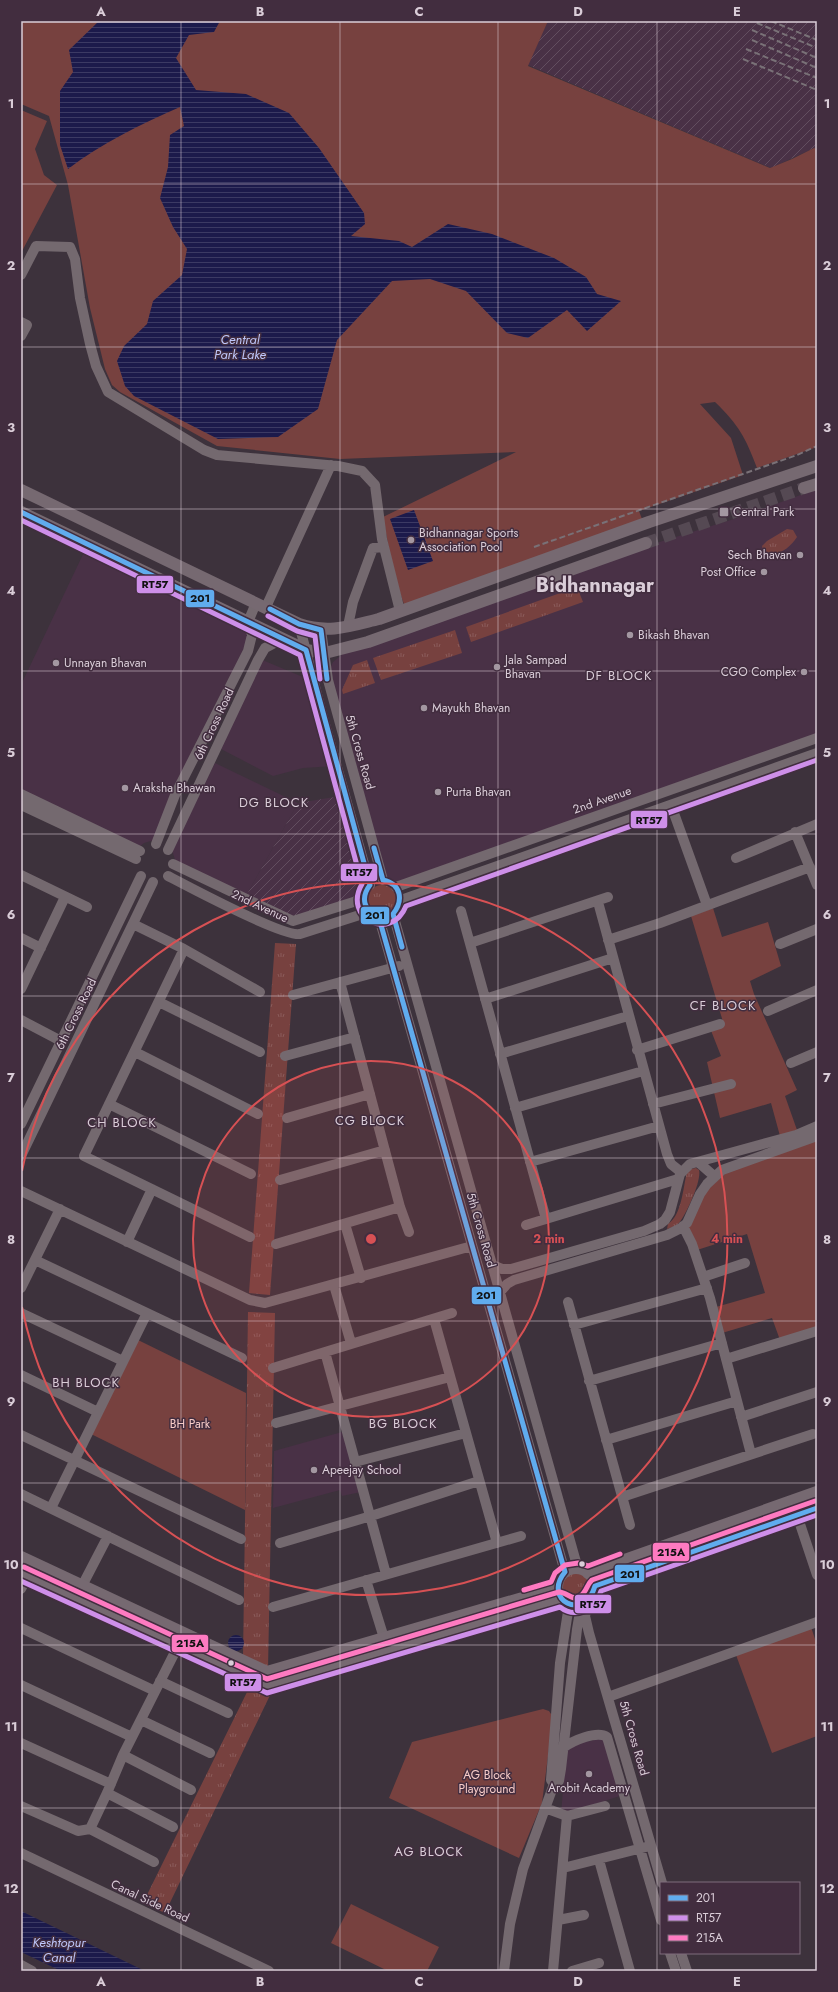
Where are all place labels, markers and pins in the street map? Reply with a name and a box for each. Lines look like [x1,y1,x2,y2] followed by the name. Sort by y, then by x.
[733,503,795,521] place label: Central Park
[718,506,730,518] marker: Central Park
[419,524,518,556] place label: Bidhannagar Sports Association Pool
[406,535,416,545] marker: Bidhannagar Sports Association Pool
[728,546,792,564] place label: Sech Bhavan
[795,550,805,560] marker: Sech Bhavan
[701,563,756,581] place label: Post Office
[759,567,769,577] marker: Post Office
[638,626,710,644] place label: Bikash Bhavan
[625,630,635,640] marker: Bikash Bhavan
[503,651,567,683] place label: Jala Sampad Bhavan
[64,654,147,672] place label: Unnayan Bhavan
[51,658,61,668] marker: Unnayan Bhavan
[492,662,502,672] marker: Jala Sampad Bhavan
[721,663,797,681] place label: CGO Complex
[799,667,809,677] marker: CGO Complex
[432,699,510,717] place label: Mayukh Bhavan
[419,703,429,713] marker: Mayukh Bhavan
[133,779,216,797] place label: Araksha Bhawan
[120,783,130,793] marker: Araksha Bhawan
[446,783,511,801] place label: Purta Bhavan
[433,787,443,797] marker: Purta Bhavan
[364,1232,378,1246] centre of rings
[322,1461,401,1479] place label: Apeejay School
[309,1465,319,1475] marker: Apeejay School
[577,1559,587,1569] unlabelled marker
[226,1658,236,1668] unlabelled marker
[584,1769,594,1779] marker: Arobit Academy
[548,1779,631,1797] place label: Arobit Academy

